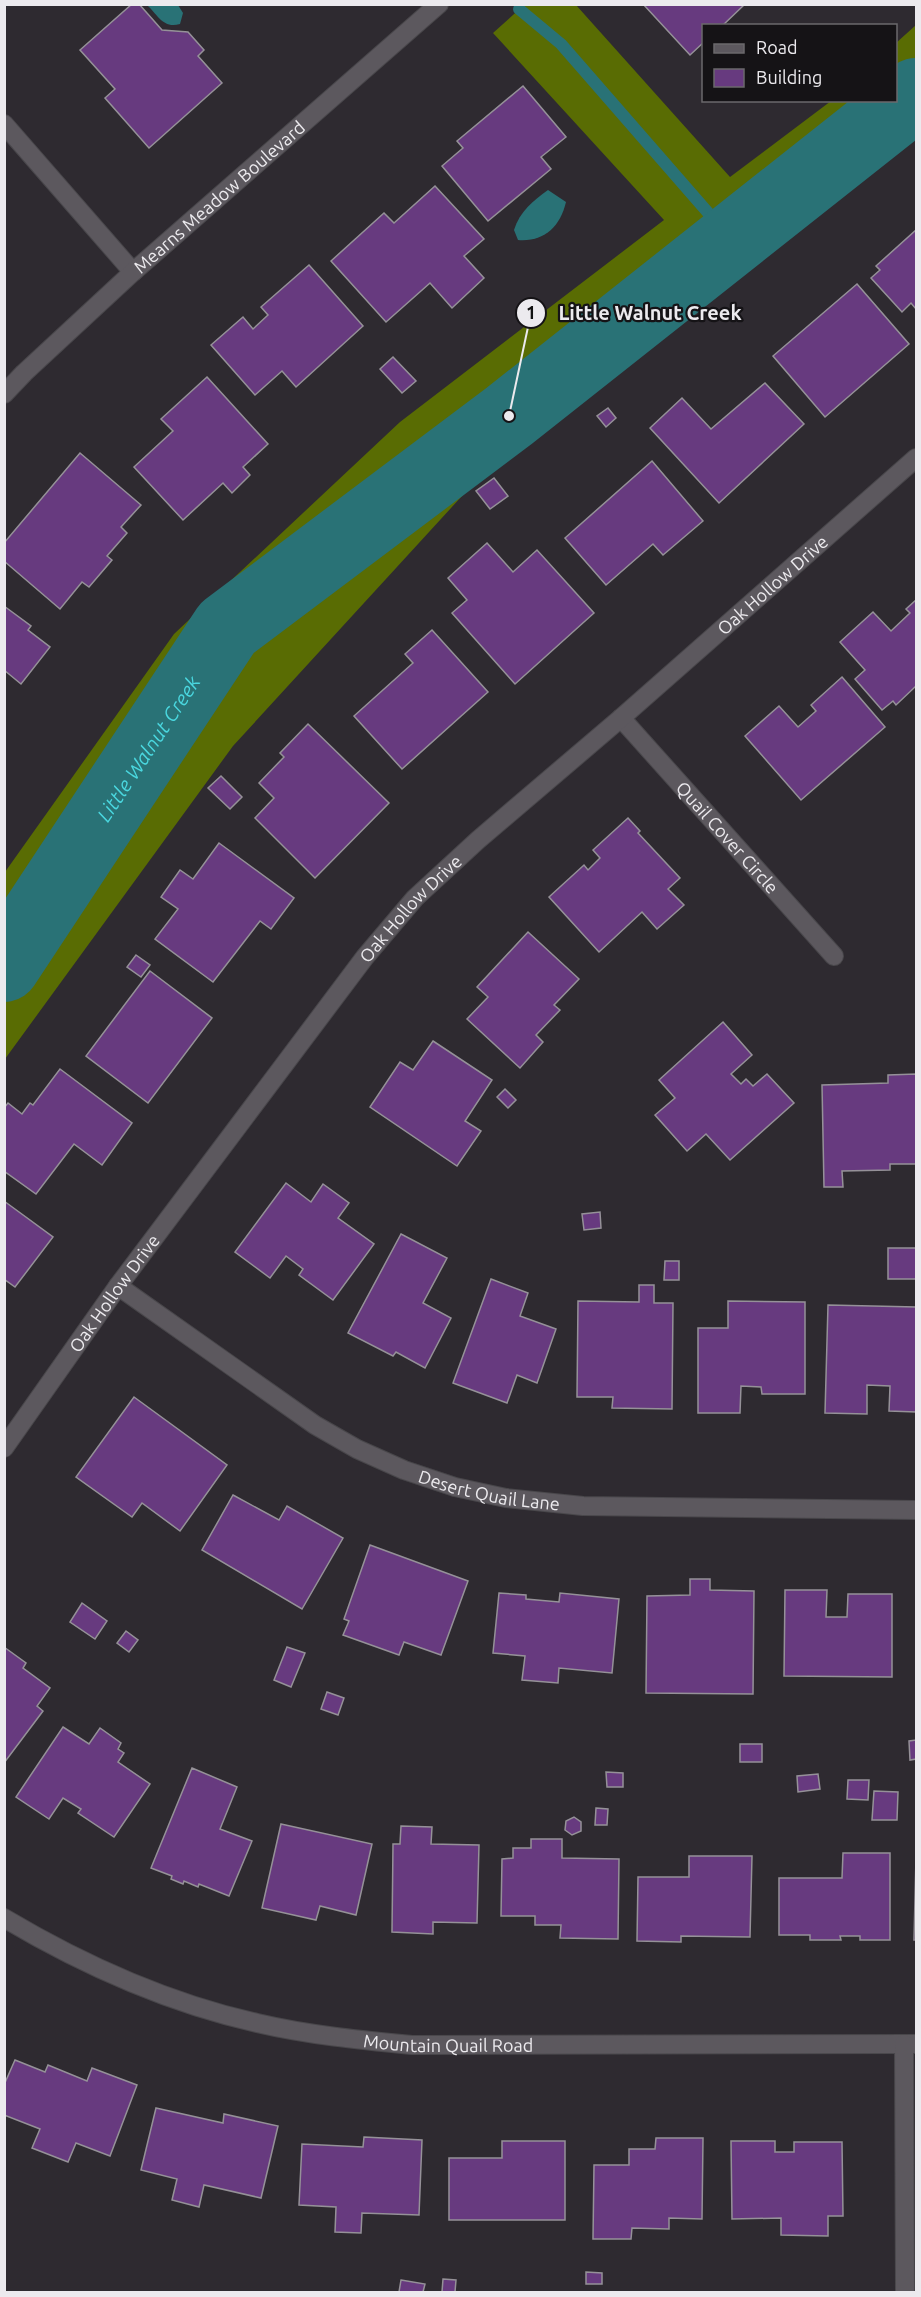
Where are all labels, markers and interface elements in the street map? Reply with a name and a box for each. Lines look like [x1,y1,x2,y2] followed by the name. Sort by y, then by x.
[702,24,897,102] legend
[756,37,798,57] text: Road
[756,67,822,87] text: Building
[130,117,308,277] street label: Mearns Meadow Boulevard
[516,294,753,332] callout: Little Walnut Creek
[558,301,742,324] text: Little Walnut Creek
[526,302,536,322] text: 1
[713,531,831,639] street label: Oak Hollow Drive
[91,670,204,825] water label: Little Walnut Creek
[672,777,783,897] street label: Quail Cover Circle
[355,851,465,966] street label: Oak Hollow Drive
[65,1230,163,1356] street label: Oak Hollow Drive
[416,1466,561,1514] street label: Desert Quail Lane
[362,2030,533,2056] street label: Mountain Quail Road

